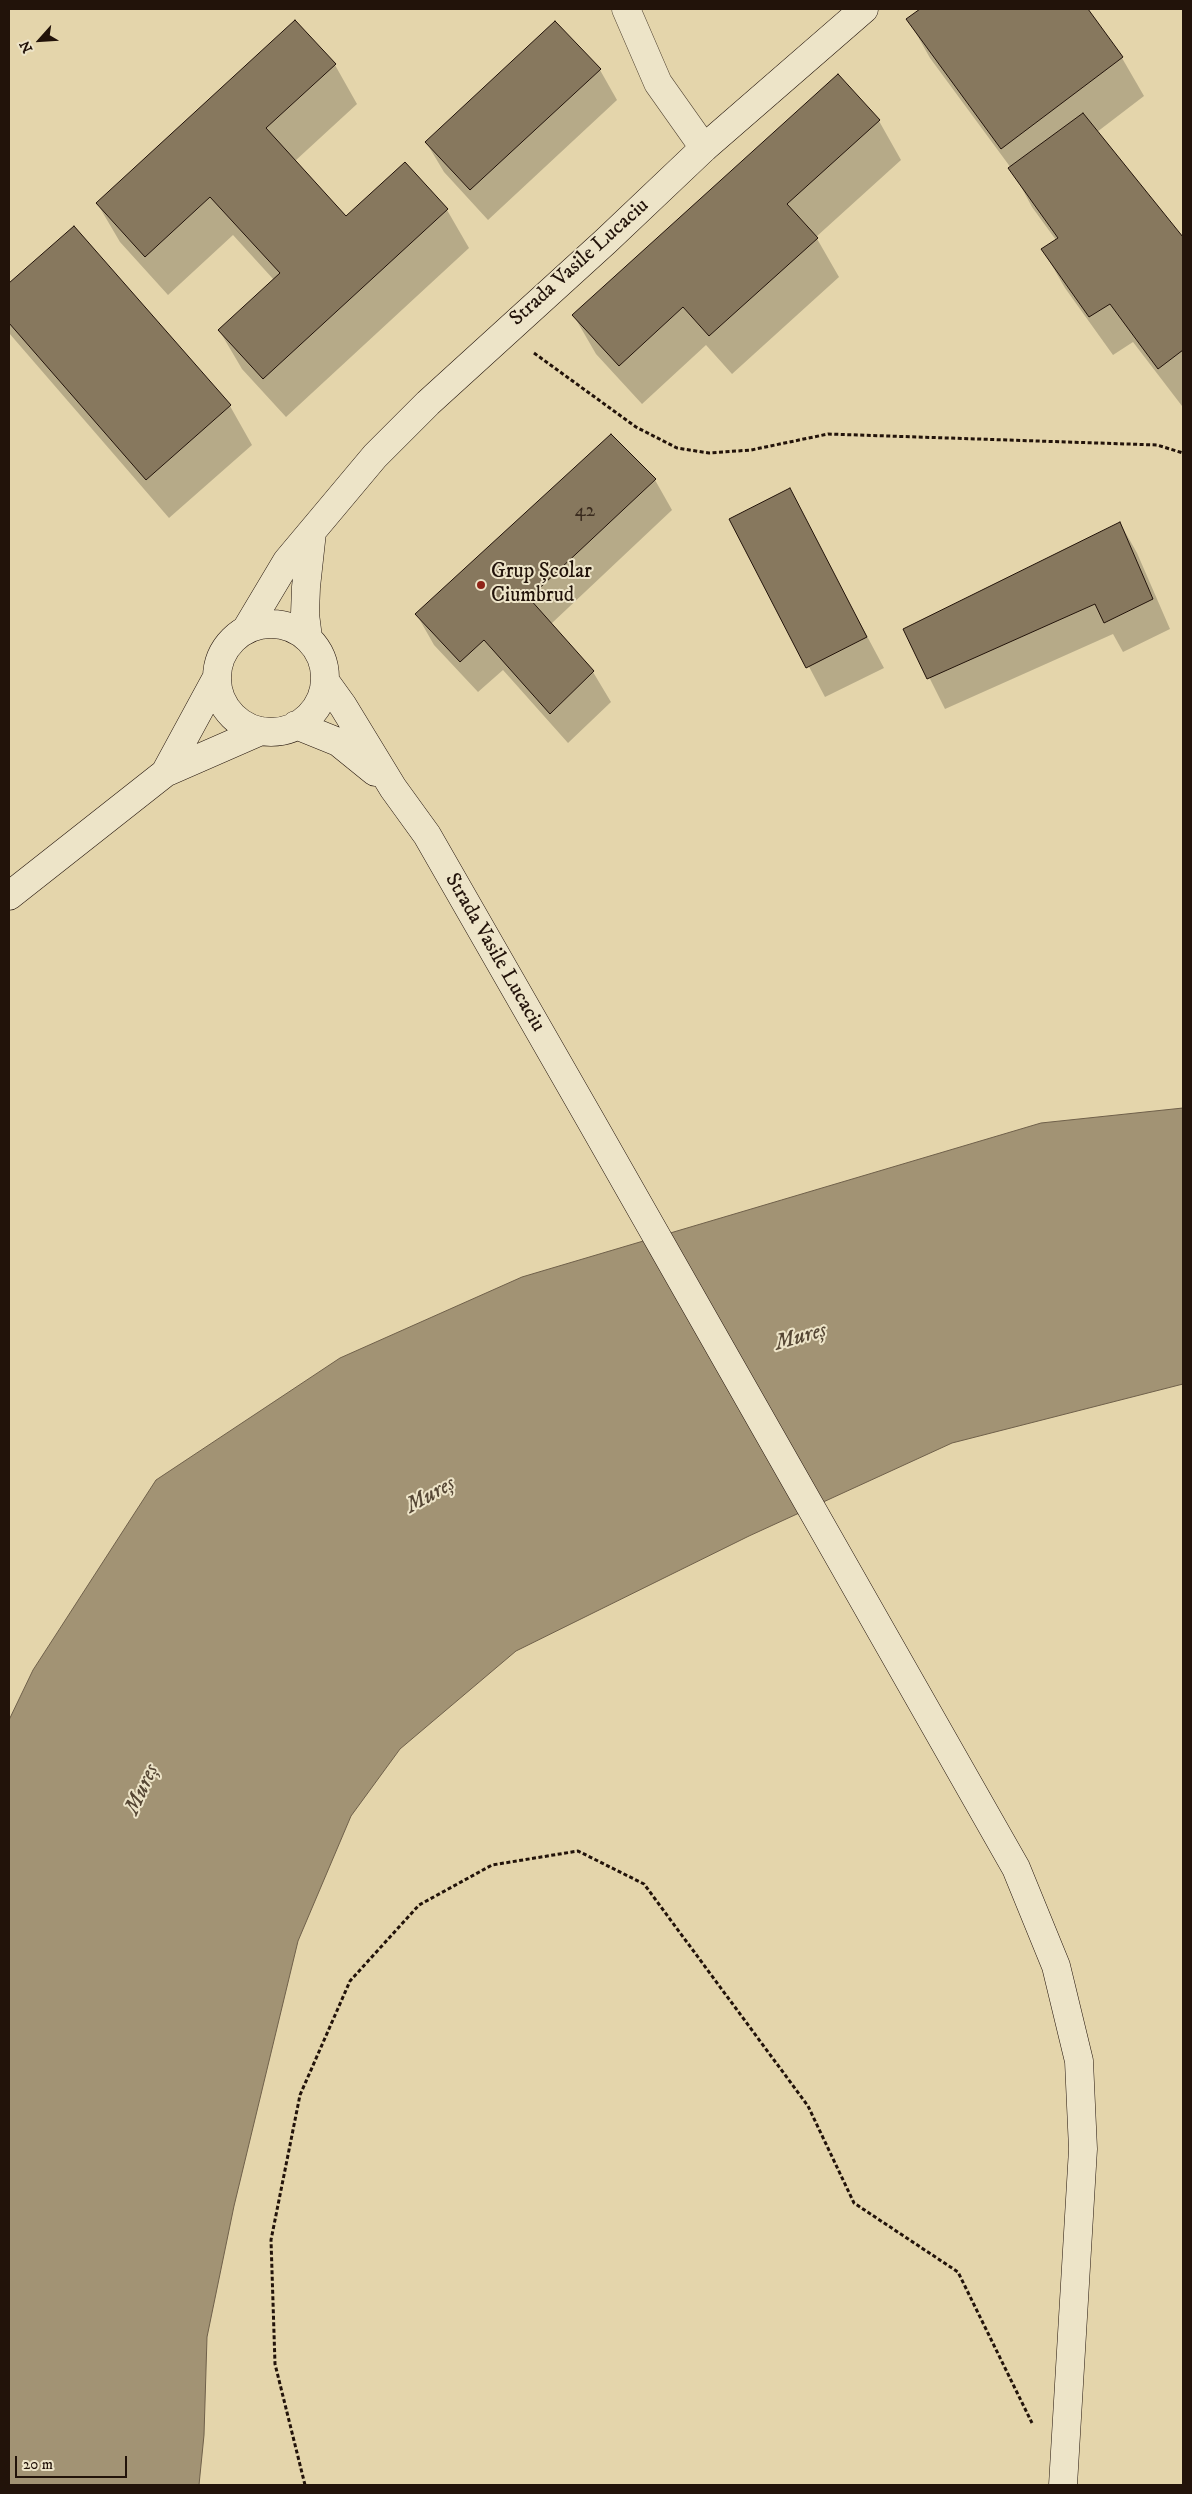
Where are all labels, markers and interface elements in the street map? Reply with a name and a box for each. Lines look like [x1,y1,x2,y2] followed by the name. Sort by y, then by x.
[15,15,65,65] north arrow
[16,37,37,56] text: N
[505,194,655,332] street label: Strada Vasile Lucaciu
[575,501,595,523] house number: 42
[491,560,592,610] place label: Grup Școlar Ciumbrud
[475,579,487,591] marker: Grup Școlar Ciumbrud
[438,869,550,1037] street label: Strada Vasile Lucaciu
[772,1318,830,1358] water label: Mureș
[402,1471,460,1521] water label: Mureș
[120,1761,166,1819] water label: Mureș
[18,2446,130,2478] scale bar
[23,2455,53,2474] text: 20 m

